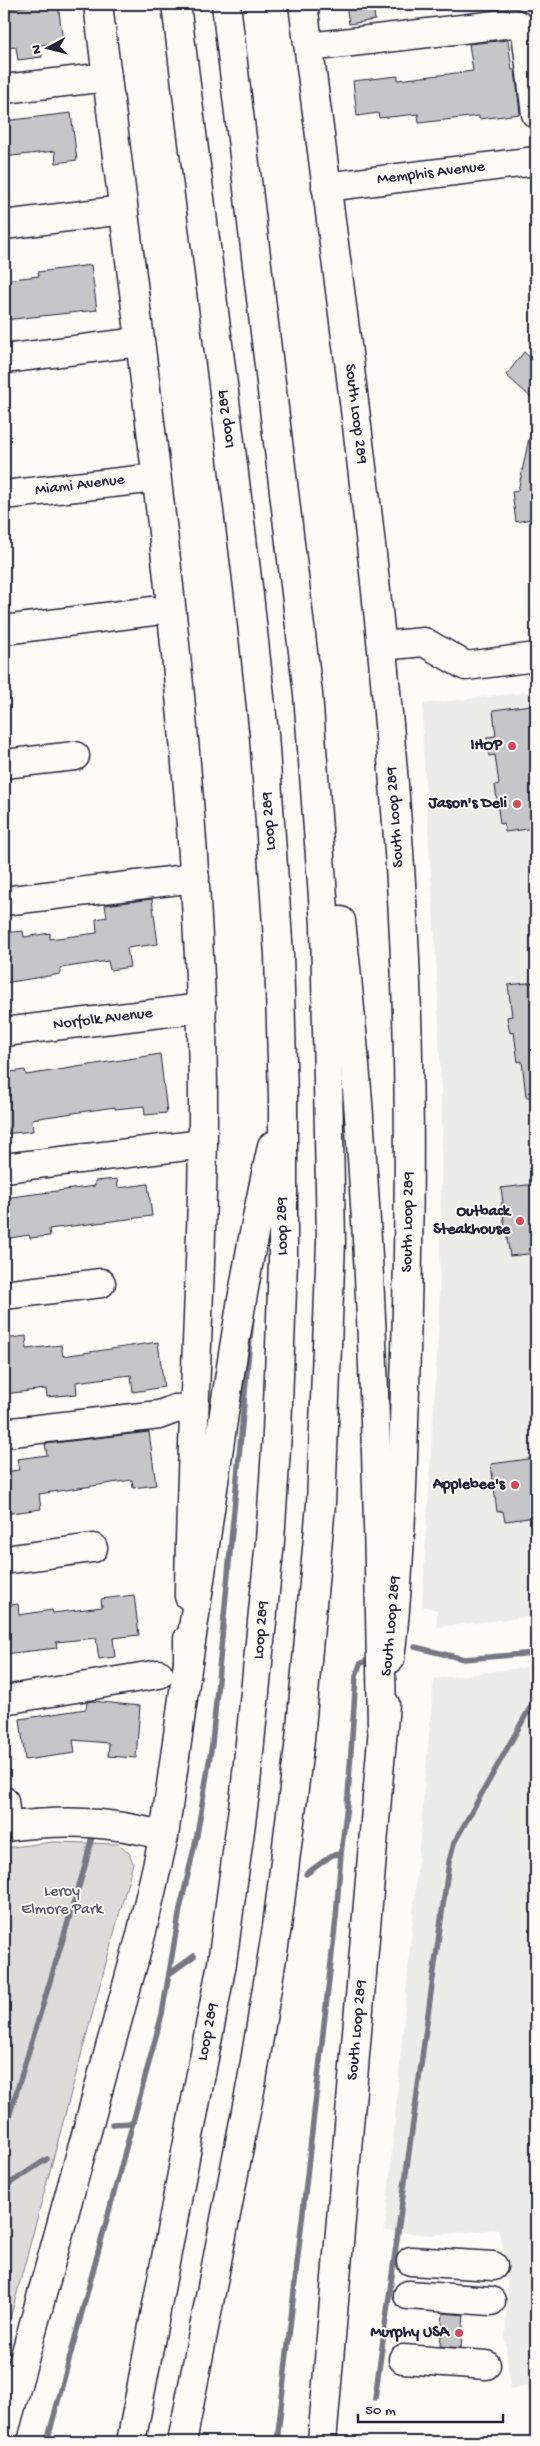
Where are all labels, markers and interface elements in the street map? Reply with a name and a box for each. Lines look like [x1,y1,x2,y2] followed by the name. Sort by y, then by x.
[22,22,72,72] north arrow
[29,44,47,55] text: N
[376,158,487,190] street label: Memphis Avenue
[339,363,371,465] street label: South Loop 289
[214,389,240,449] street label: Loop 289
[34,471,127,501] street label: Miami Avenue
[471,737,503,756] place label: IHOP
[506,740,518,752] marker: IHOP
[383,766,409,868] street label: South Loop 289
[258,791,282,851] street label: Loop 289
[427,795,508,814] place label: Jason's Deli
[511,798,523,810] marker: Jason's Deli
[52,1004,155,1036] street label: Norfolk Avenue
[399,1171,419,1273] street label: South Loop 289
[274,1197,293,1255] street label: Loop 289
[433,1203,512,1240] place label: Outback Steakhouse
[514,1215,526,1227] marker: Outback Steakhouse
[432,1476,506,1495] place label: Applebee's
[509,1479,521,1491] marker: Applebee's
[378,1575,406,1677] street label: South Loop 289
[250,1600,274,1660] street label: Loop 289
[21,1883,105,1920] park label: Leroy Elmore Park
[344,1979,372,2081] street label: South Loop 289
[194,2001,224,2063] street label: Loop 289
[371,2324,451,2343] place label: Murphy USA
[453,2327,465,2339] marker: Murphy USA
[358,2391,502,2423] scale bar
[365,2402,396,2420] text: 50 m

